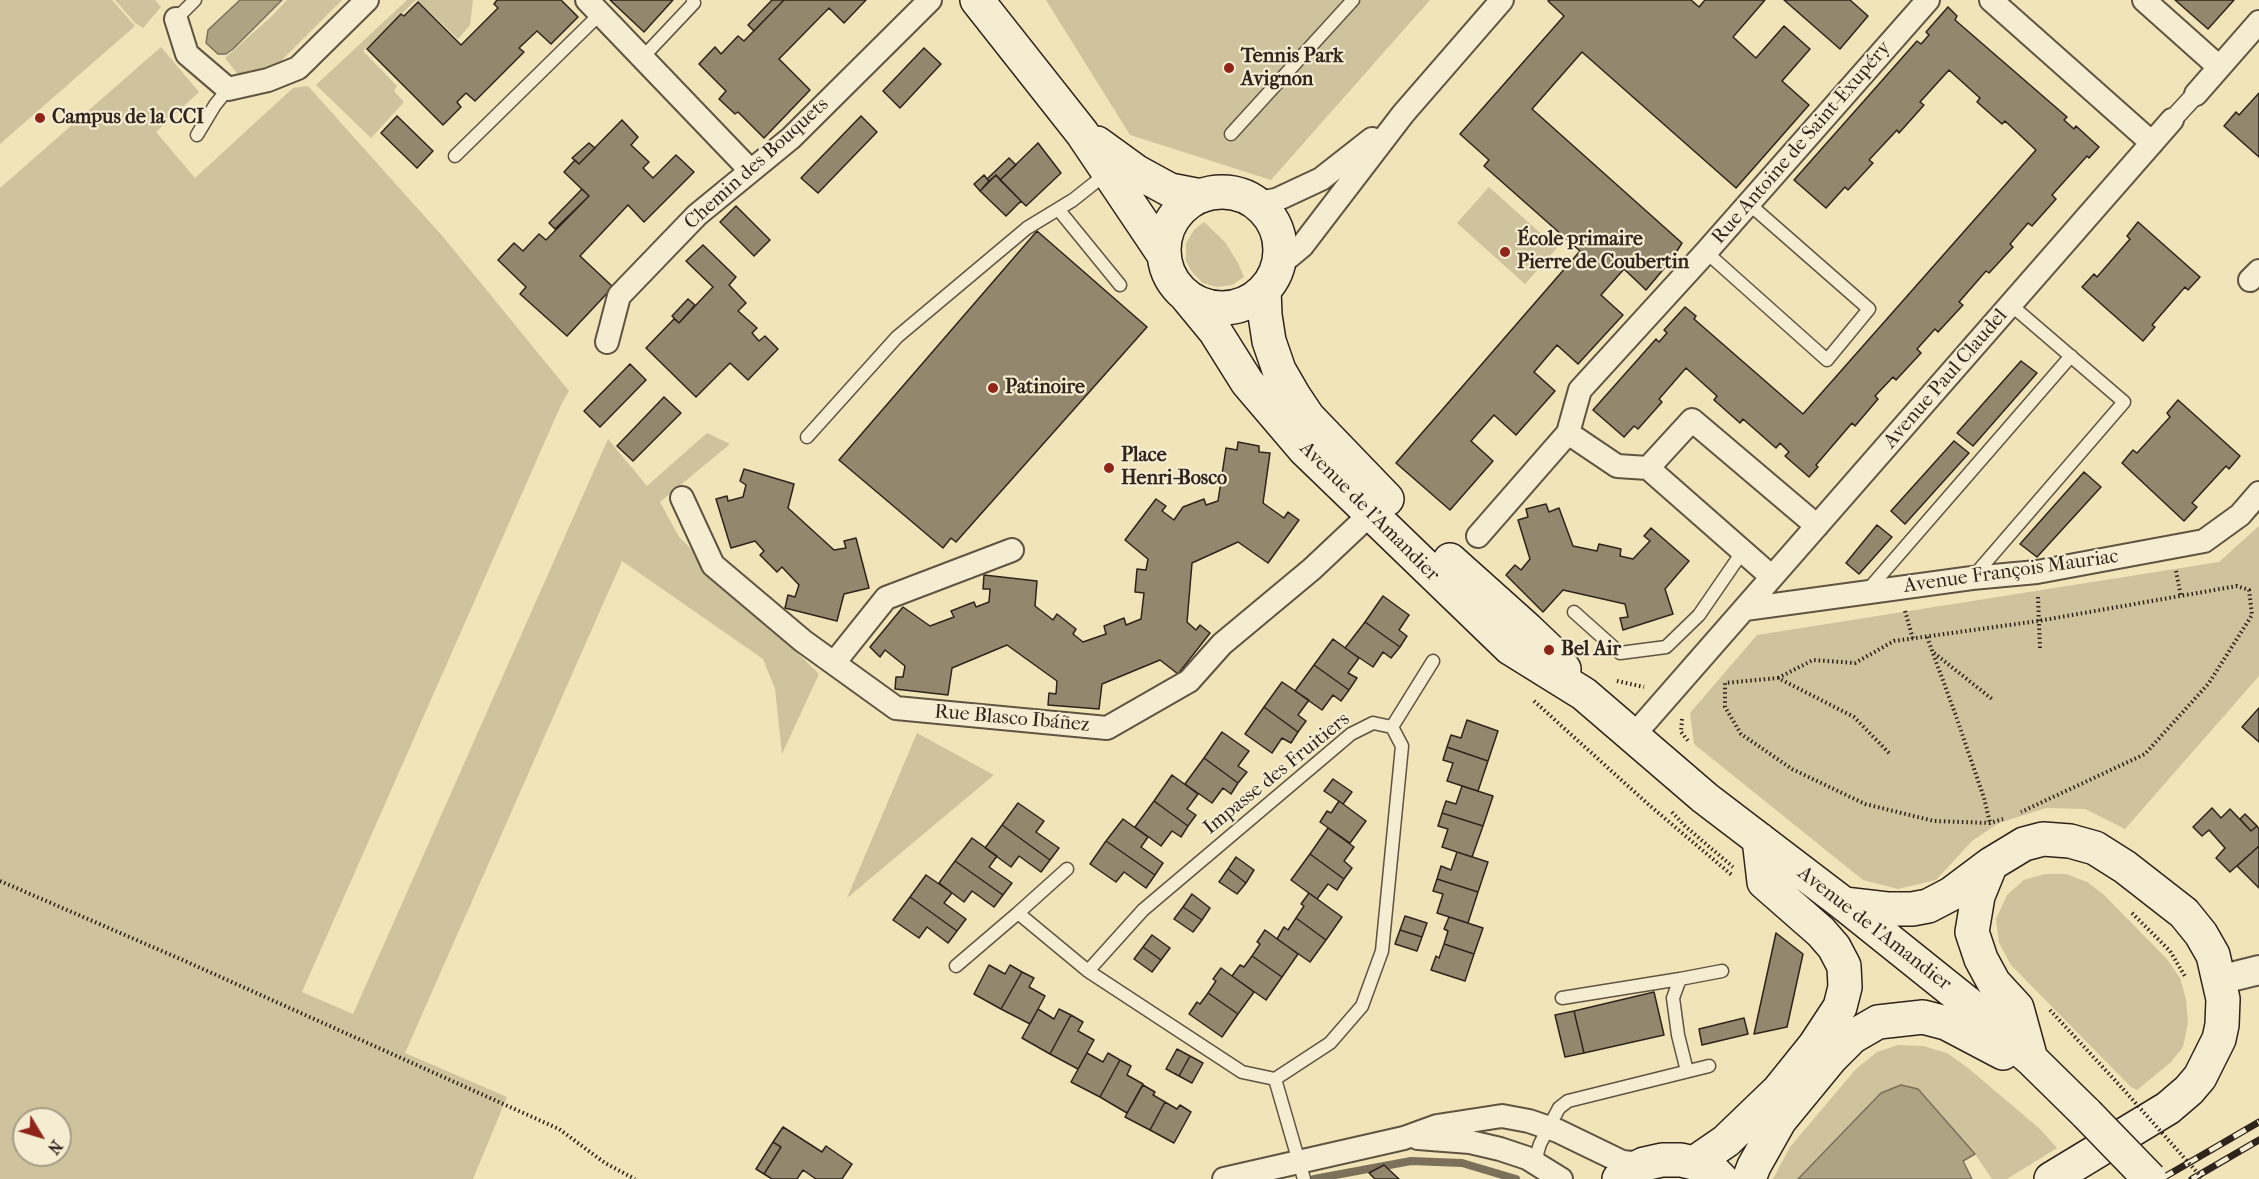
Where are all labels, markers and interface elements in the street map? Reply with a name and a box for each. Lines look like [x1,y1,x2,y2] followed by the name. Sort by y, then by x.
[1707,37,1897,249] street label: Rue Antoine de Saint-Exupéry
[1241,45,1343,92] place label: Tennis Park Avignon
[1222,61,1236,75] marker: Tennis Park Avignon
[680,93,834,235] street label: Chemin des Bouquets
[52,106,204,130] place label: Campus de la CCI
[33,111,47,125] marker: Campus de la CCI
[1517,228,1689,275] place label: École primaire Pierre de Coubertin
[1498,245,1512,259] marker: École primaire Pierre de Coubertin
[1879,304,2013,454] street label: Avenue Paul Claudel
[1005,376,1085,400] place label: Patinoire
[986,381,1000,395] marker: Patinoire
[1294,437,1444,587] street label: Avenue de l'Amandier
[1121,444,1227,491] place label: Place Henri-Bosco
[1102,461,1116,475] marker: Place Henri-Bosco
[1902,545,2120,599] street label: Avenue François Mauriac
[1561,638,1621,662] place label: Bel Air
[1542,643,1556,657] marker: Bel Air
[933,700,1091,738] street label: Rue Blasco Ibáñez
[1199,708,1355,840] street label: Impasse des Fruitiers
[1792,862,1956,996] street label: Avenue de l'Amandier
[12,1107,72,1167] north arrow
[44,1137,66,1158] text: N

